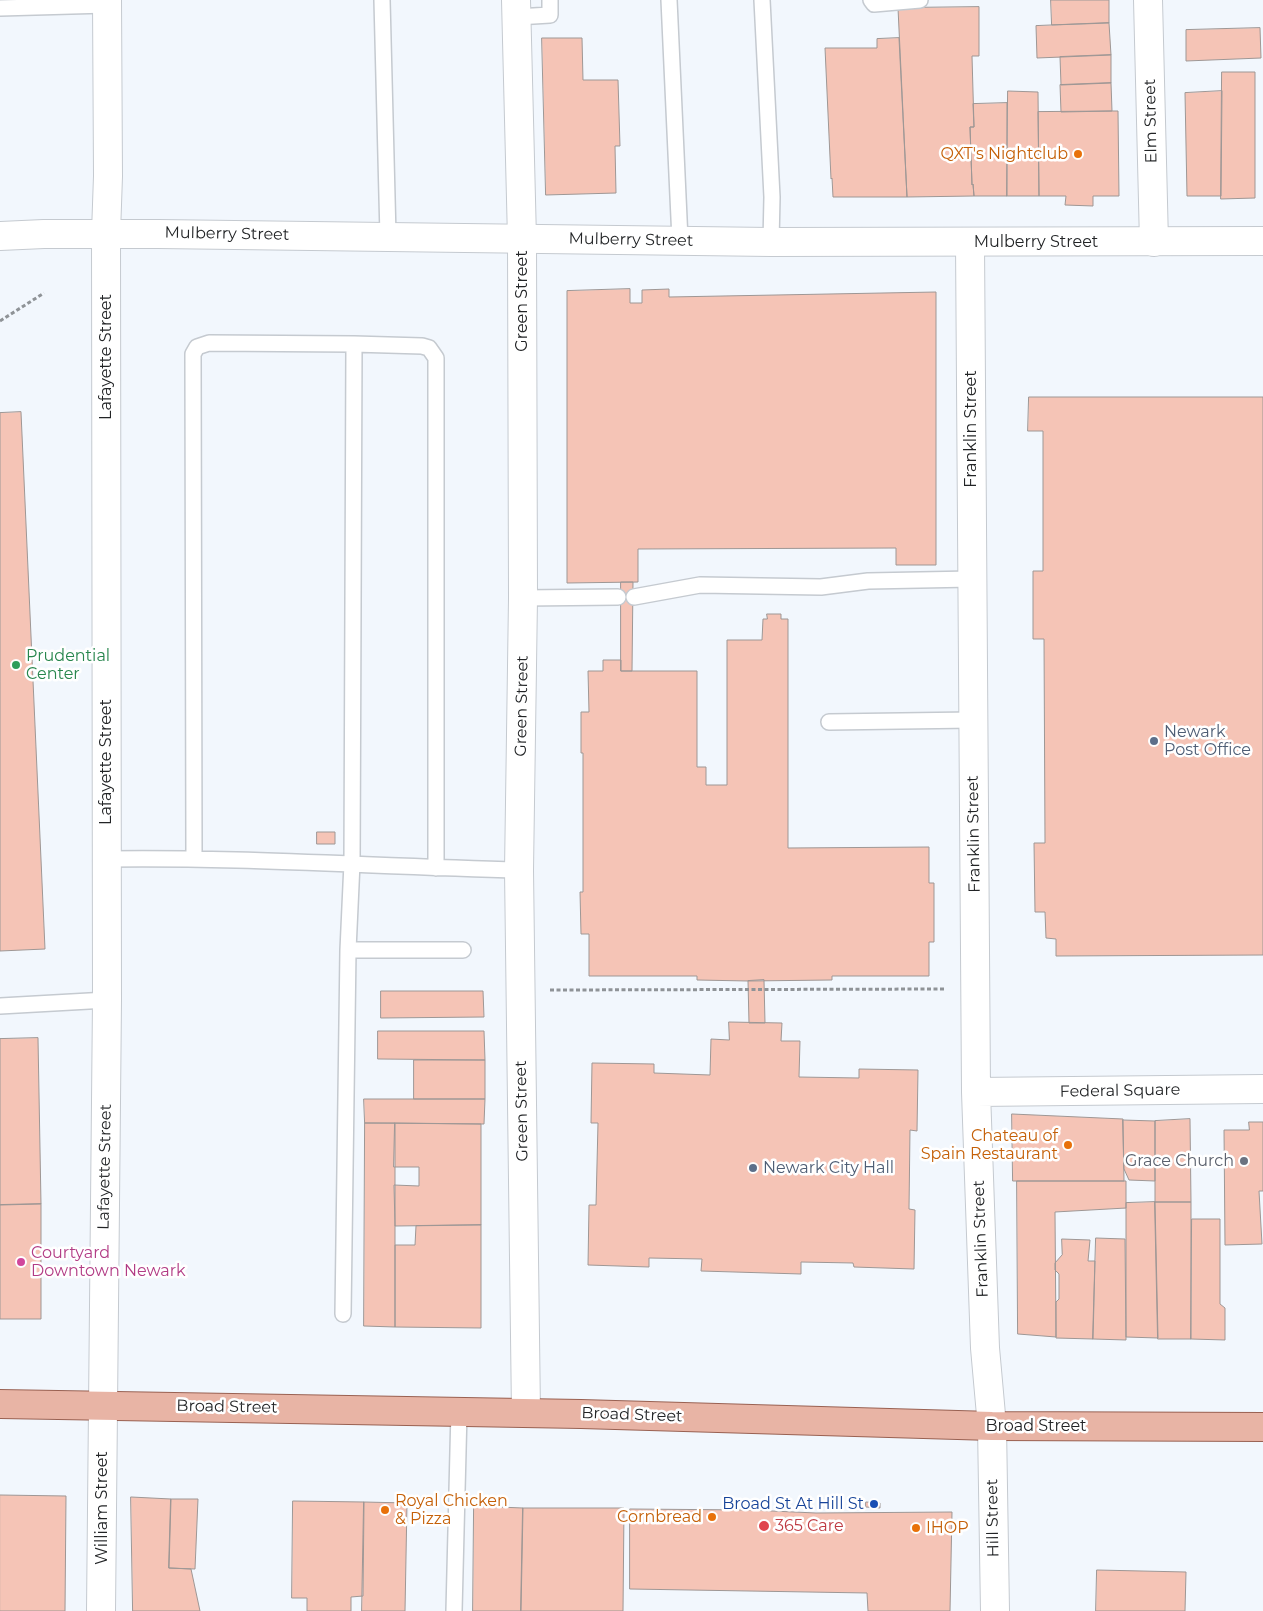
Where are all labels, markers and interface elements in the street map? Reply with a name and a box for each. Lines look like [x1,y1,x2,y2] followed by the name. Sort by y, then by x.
[1141,79,1161,163] street label: Elm Street
[940,144,1068,164] place label: QXT's Nightclub
[1072,148,1084,160] marker: QXT's Nightclub
[164,223,290,245] street label: Mulberry Street
[568,229,694,251] street label: Mulberry Street
[974,232,1098,252] street label: Mulberry Street
[512,250,532,352] street label: Green Street
[96,294,116,420] street label: Lafayette Street
[961,370,981,488] street label: Franklin Street
[26,646,110,684] place label: Prudential Center
[512,655,532,757] street label: Green Street
[10,659,22,671] marker: Prudential Center
[96,699,116,825] street label: Lafayette Street
[1164,722,1251,760] place label: Newark Post Office
[1148,735,1160,747] marker: Newark Post Office
[963,775,985,893] street label: Franklin Street
[512,1060,532,1162] street label: Green Street
[1060,1080,1180,1102] street label: Federal Square
[94,1104,116,1230] street label: Lafayette Street
[921,1126,1058,1164] place label: Chateau of Spain Restaurant
[1062,1139,1074,1151] marker: Chateau of Spain Restaurant
[1125,1151,1234,1171] place label: Grace Church
[1238,1155,1250,1167] marker: Grace Church
[763,1158,894,1178] place label: Newark City Hall
[747,1162,759,1174] marker: Newark City Hall
[969,1180,993,1298] street label: Franklin Street
[31,1243,186,1281] place label: Courtyard Downtown Newark
[15,1256,27,1268] marker: Courtyard Downtown Newark
[176,1397,278,1417] street label: Broad Street
[581,1404,683,1426] street label: Broad Street
[985,1416,1087,1436] street label: Broad Street
[92,1451,112,1565] street label: William Street
[983,1479,1003,1557] street label: Hill Street
[395,1491,508,1529] place label: Royal Chicken & Pizza
[722,1494,864,1514] place label: Broad St At Hill St
[868,1498,880,1510] marker: Broad St At Hill St
[379,1504,391,1516] marker: Royal Chicken & Pizza
[617,1507,702,1527] place label: Cornbread
[706,1511,718,1523] marker: Cornbread
[775,1516,844,1536] place label: 365 Care
[926,1518,969,1538] place label: IHOP
[757,1519,771,1533] marker: 365 Care
[910,1522,922,1534] marker: IHOP

